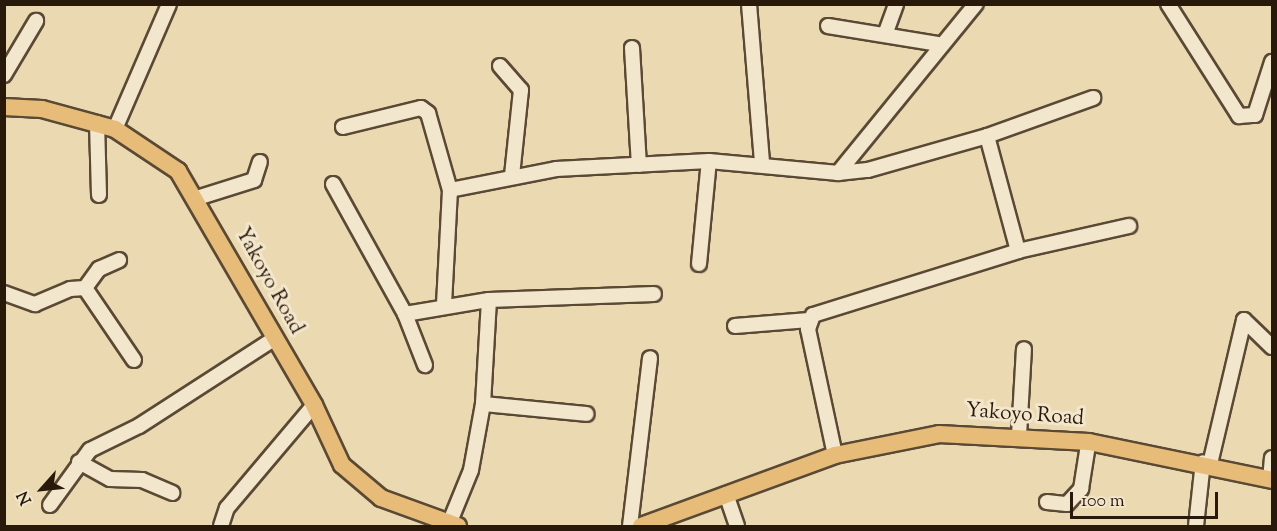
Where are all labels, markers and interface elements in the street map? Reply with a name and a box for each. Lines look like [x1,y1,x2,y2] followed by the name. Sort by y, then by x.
[229,223,309,339] street label: Yakoyo Road
[965,398,1085,432] street label: Yakoyo Road
[12,459,72,519] north arrow
[1073,480,1222,518] scale bar
[12,486,39,508] text: N
[1081,489,1125,515] text: 100 m

